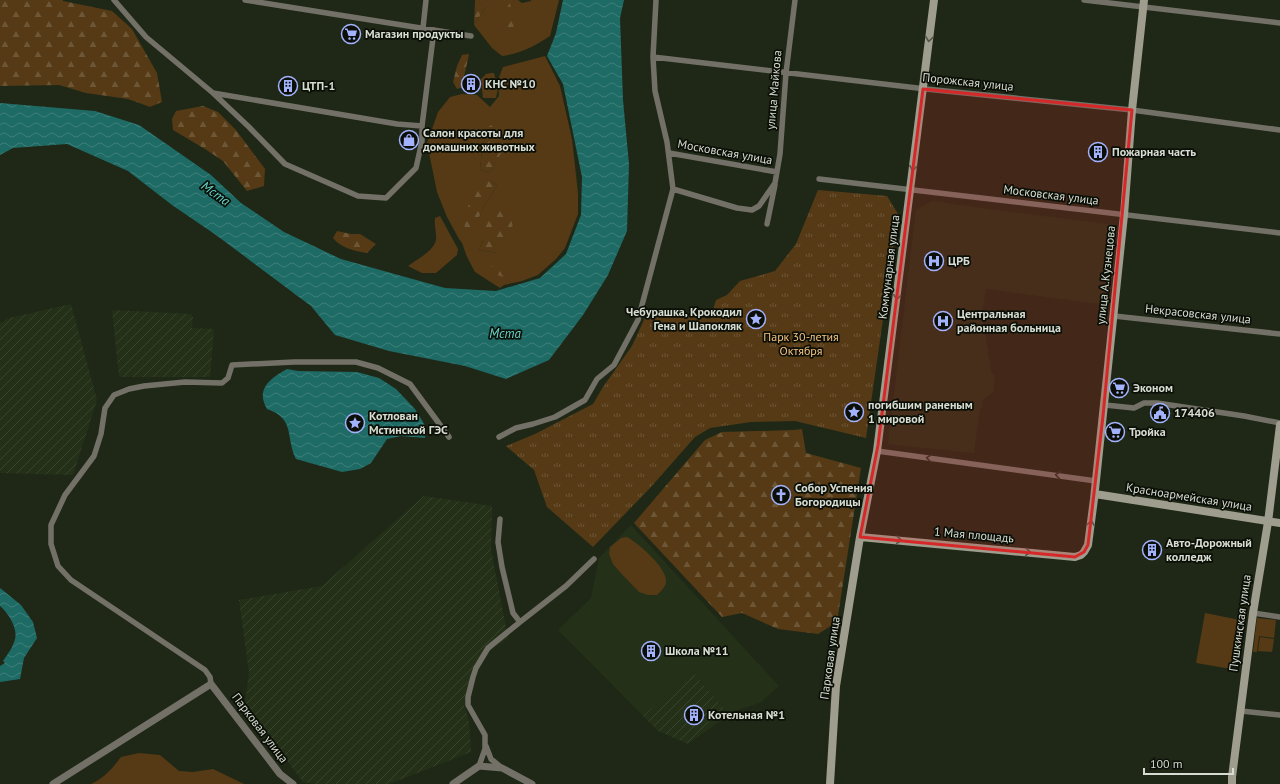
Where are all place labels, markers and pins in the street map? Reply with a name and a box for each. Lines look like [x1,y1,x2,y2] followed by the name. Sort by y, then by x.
[340,23,362,45] supermarket icon: Магазин продукты
[365,26,463,41] place label: Магазин продукты
[460,73,482,95] building icon: КНС №10
[277,75,299,97] building icon: ЦТП-1
[485,76,536,91] place label: КНС №10
[302,78,335,93] place label: ЦТП-1
[422,125,536,154] place label: Салон красоты для домашних животных
[398,129,420,151] shop icon: Салон красоты для домашних животных
[1087,141,1109,163] building icon: Пожарная часть
[1112,144,1196,159] place label: Пожарная часть
[923,250,945,272] hospital icon: ЦРБ
[948,253,970,268] place label: ЦРБ
[626,304,742,333] place label: Чебурашка, Крокодил Гена и Шапокляк
[957,306,1061,335] place label: Центральная районная больница
[745,308,767,330] place icon: Чебурашка, Крокодил Гена и Шапокляк
[932,310,954,332] hospital icon: Центральная районная больница
[1108,377,1130,399] supermarket icon: Эконом
[1133,380,1173,395] place label: Эконом
[868,397,973,426] place label: погибшим раненым 1 мировой
[843,401,865,423] place icon: погибшим раненым 1 мировой
[1149,402,1171,424] public building icon: 174406
[1174,405,1215,420] place label: 174406
[369,408,448,437] place label: Котлован Мстинской ГЭС
[344,412,366,434] place icon: Котлован Мстинской ГЭС
[1104,421,1126,443] supermarket icon: Тройка
[1129,424,1166,439] place label: Тройка
[795,480,872,509] place label: Собор Успения Богородицы
[770,484,792,506] church icon: Собор Успения Богородицы
[1166,535,1252,564] place label: Авто-Дорожный колледж
[1141,539,1163,561] building icon: Авто-Дорожный колледж
[640,640,662,662] building icon: Школа №11
[665,643,729,658] place label: Школа №11
[683,704,705,726] building icon: Котельная №1
[708,707,785,722] place label: Котельная №1

